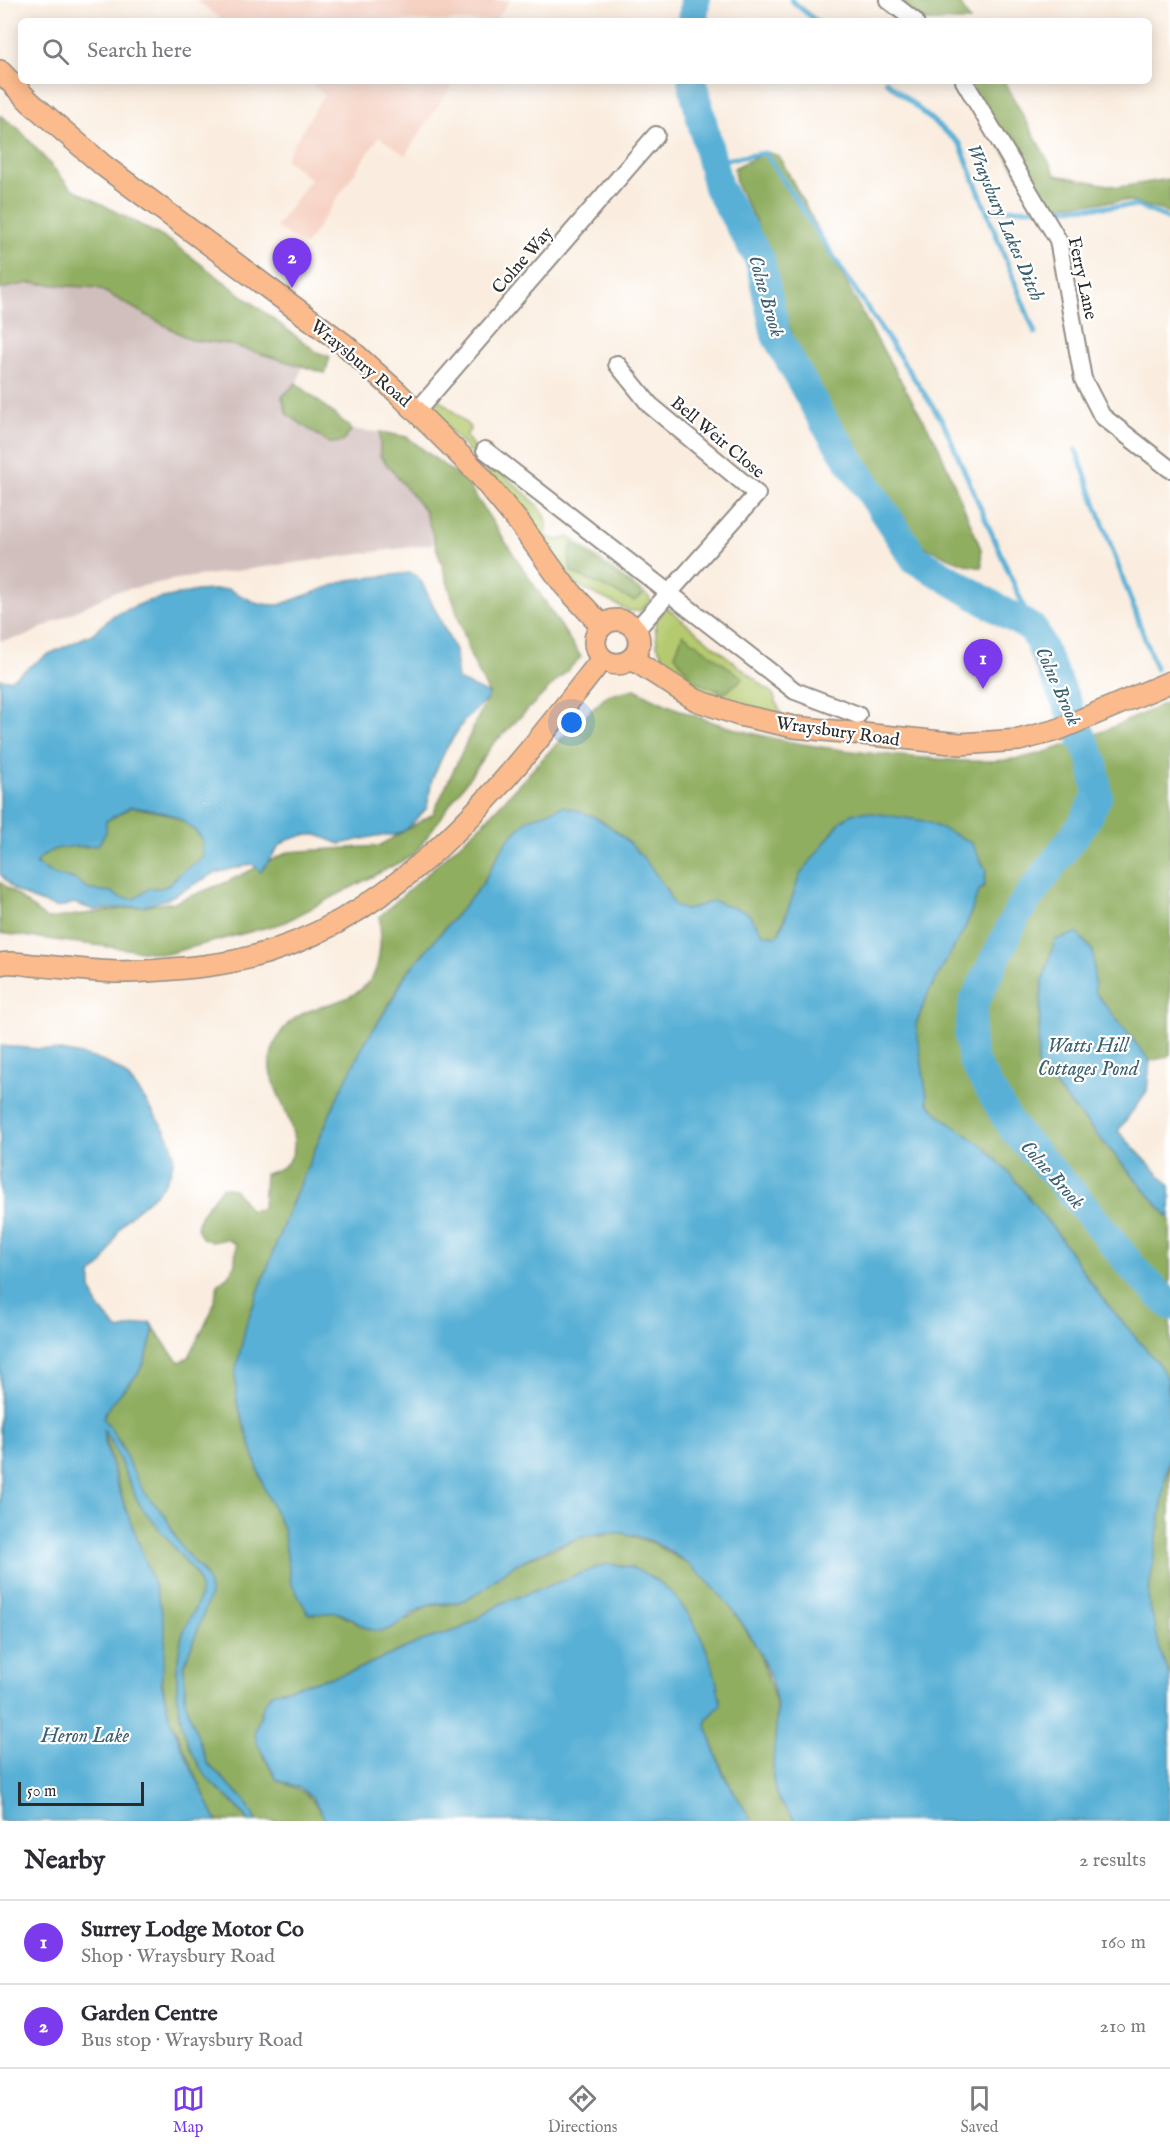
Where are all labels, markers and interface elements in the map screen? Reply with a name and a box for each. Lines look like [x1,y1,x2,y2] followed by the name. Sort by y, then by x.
[18,18,1152,84] search box
[39,35,72,68] icon: search
[87,37,192,65] text: Search here
[960,140,1049,306] water label: Wraysbury Lakes Ditch
[488,223,559,299] street label: Colne Way
[1062,235,1102,322] street label: Ferry Lane
[272,238,312,288] pin: 2
[742,253,789,340] water label: Colne Brook
[305,315,415,413] street label: Wraysbury Road
[665,392,769,484] street label: Bell Weir Close
[964,640,1002,689] pin: 1
[1029,643,1086,730] water label: Colne Brook
[557,708,586,737] your location
[775,712,901,753] street label: Wraysbury Road
[1038,1034,1140,1083] water label: Watts Hill Cottages Pond
[1015,1135,1089,1215] water label: Colne Brook
[40,1724,129,1749] water label: Heron Lake
[18,1779,144,1806] scale bar
[27,1782,56,1802] text: 50 m
[24,1844,105,1877] text: Nearby
[1079,1848,1146,1873] text: 2 results
[81,1916,304,1944] text: Surrey Lodge Motor Co
[40,1930,47,1955] text: 1
[1100,1930,1146,1955] text: 160 m
[81,1944,275,1969] text: Shop · Wraysbury Road
[81,2000,218,2028] text: Garden Centre
[39,2014,48,2039] text: 2
[1100,2014,1146,2039] text: 210 m
[81,2028,303,2053] text: Bus stop · Wraysbury Road
[172,2082,205,2138] tab: Map
[548,2082,617,2138] tab: Directions
[961,2082,998,2138] tab: Saved

